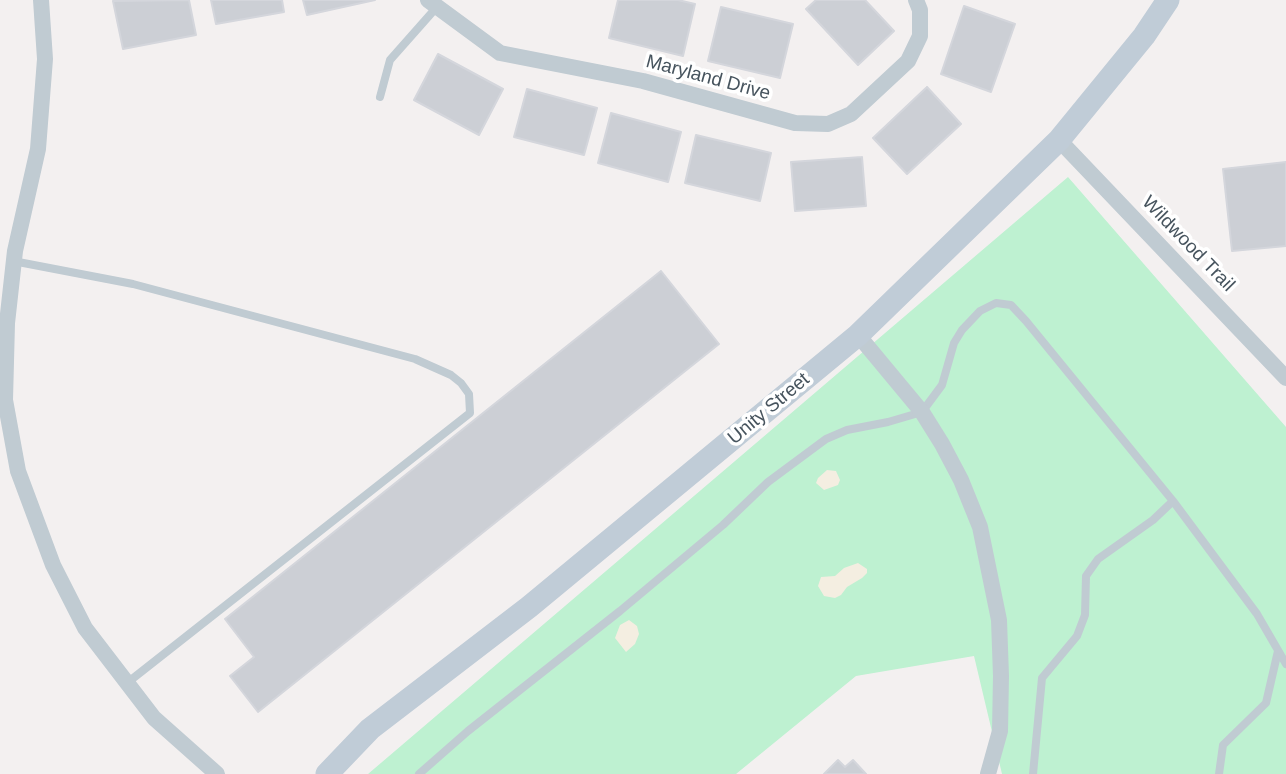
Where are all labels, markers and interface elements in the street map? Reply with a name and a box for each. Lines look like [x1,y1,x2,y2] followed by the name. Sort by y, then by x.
[643,50,773,106] street label: Maryland Drive
[1137,192,1239,296] street label: Wildwood Trail
[724,368,814,450] street label: Unity Street

